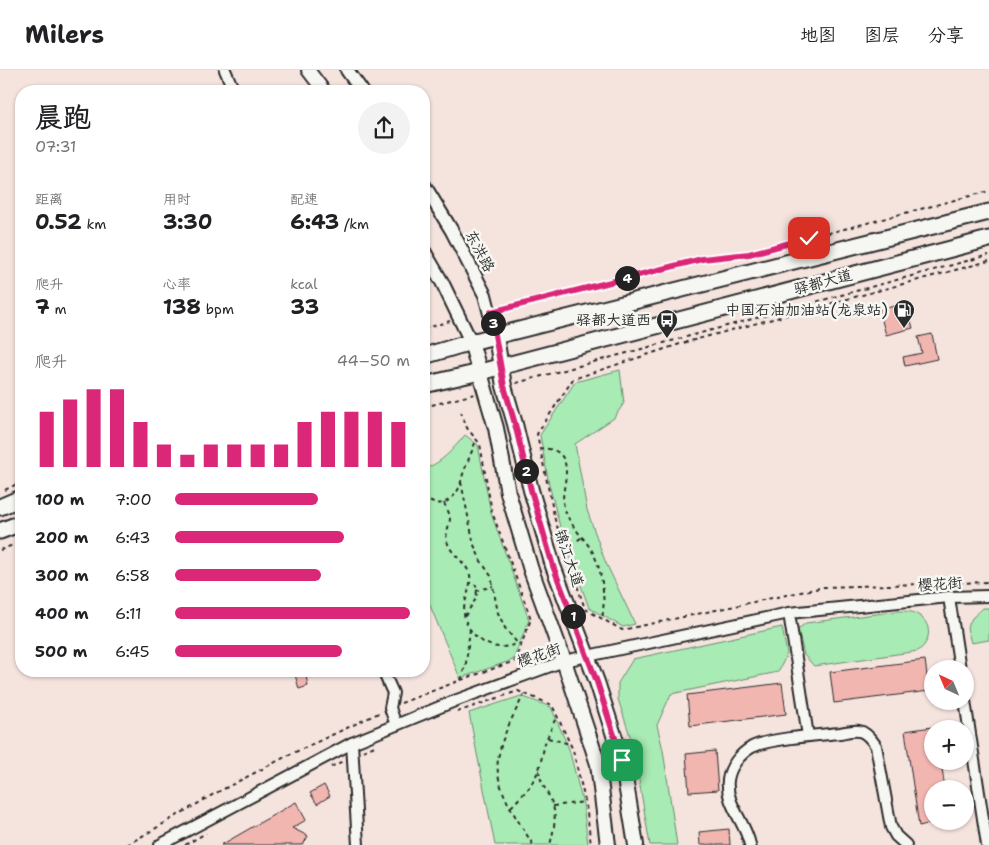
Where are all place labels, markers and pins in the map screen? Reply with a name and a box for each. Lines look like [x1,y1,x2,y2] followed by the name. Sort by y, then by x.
[788,217,830,259] pin
[614,266,640,290] pin: 4
[892,298,916,329] fuel station icon: 中国石油加油站(龙泉站)
[725,300,888,320] place label: 中国石油加油站(龙泉站)
[655,308,679,339] bus stop icon: 驿都大道西
[480,310,506,336] pin: 3
[576,310,651,330] place label: 驿都大道西
[514,458,538,484] pin: 2
[560,604,586,628] pin: 1
[601,739,643,781] pin

